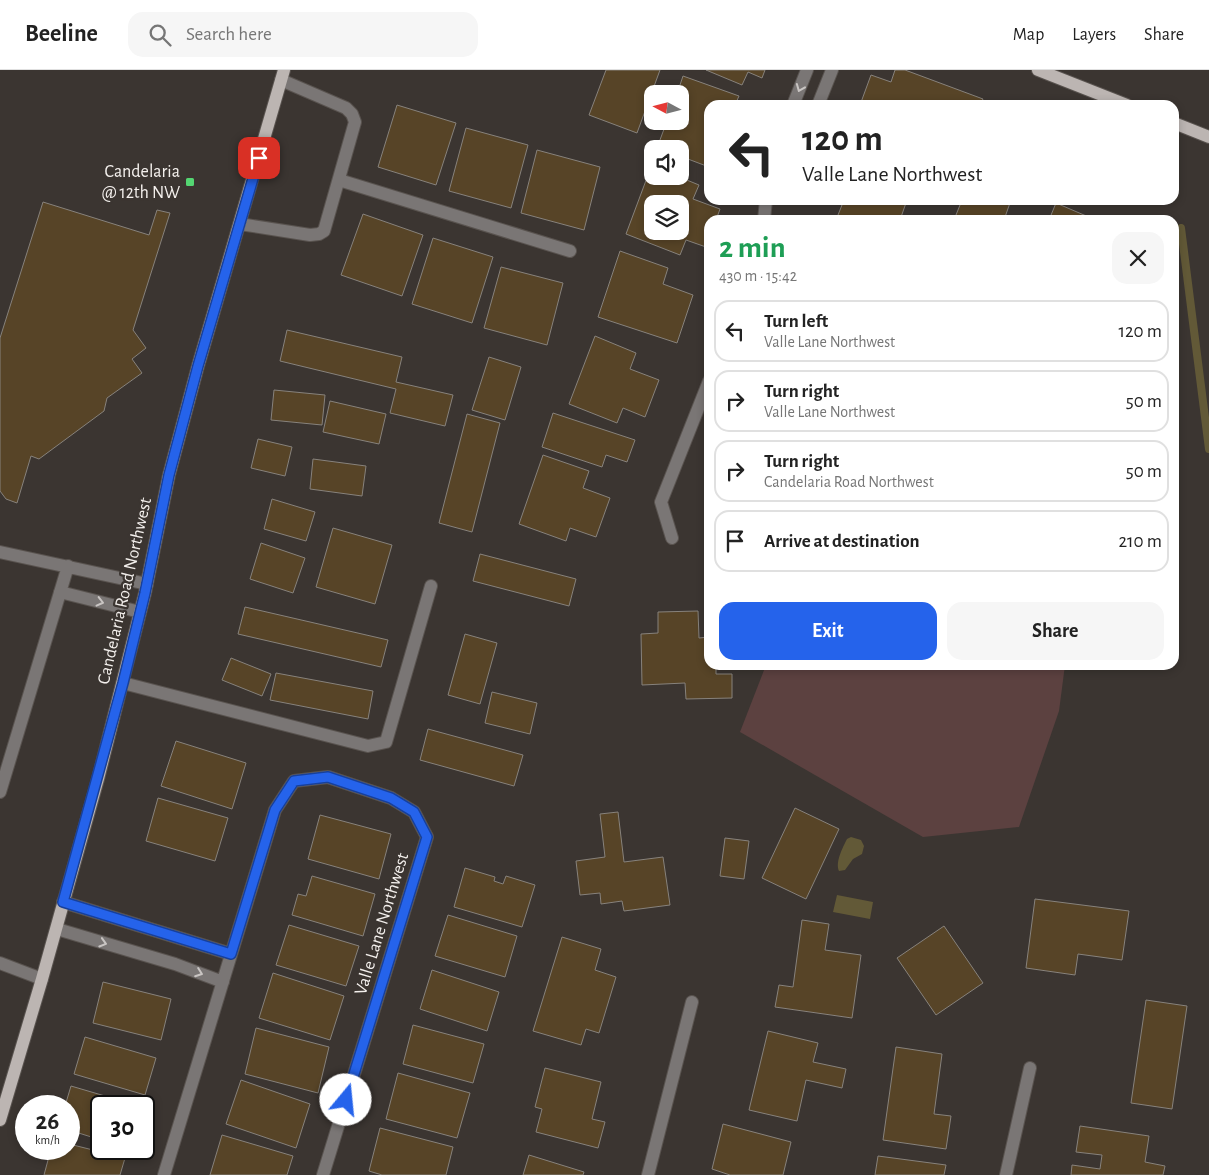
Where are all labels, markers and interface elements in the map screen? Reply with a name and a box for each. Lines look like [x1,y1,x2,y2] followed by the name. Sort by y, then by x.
[128,12,478,57] search box
[146,21,174,49] icon: search
[25,22,98,46] text: Beeline
[186,25,272,44] text: Search here
[1013,26,1044,44] text: Map
[1072,26,1116,44] text: Layers
[1144,26,1184,44] text: Share
[796,83,806,91] one-way arrow
[644,85,689,130] north arrow
[644,85,689,240] map controls
[719,120,784,185] icon: left
[802,122,883,157] text: 120 m
[238,137,280,179] pin
[644,140,689,185] button: sound
[245,144,273,172] icon: arrive
[102,163,180,202] place label: Candelaria @ 12th NW
[802,163,982,185] text: Valle Lane Northwest
[184,176,196,188] marker: Candelaria @ 12th NW
[644,195,689,240] button: layers
[1112,232,1164,284] button: close
[719,233,786,263] text: 2 min
[719,268,797,284] text: 430 m · 15:42
[764,312,828,331] text: Turn left
[721,317,749,345] icon: left
[1118,322,1162,341] text: 120 m
[764,334,895,350] text: Valle Lane Northwest
[764,382,839,401] text: Turn right
[721,387,749,415] icon: right
[1126,392,1162,411] text: 50 m
[764,404,895,420] text: Valle Lane Northwest
[764,452,839,471] text: Turn right
[721,457,749,485] icon: right
[1126,462,1162,481] text: 50 m
[764,474,934,490] text: Candelaria Road Northwest
[95,496,155,686] street label: Candelaria Road Northwest
[721,527,749,555] icon: arrive
[764,532,920,551] text: Arrive at destination
[1118,532,1162,551] text: 210 m
[96,596,105,607] one-way arrow
[719,602,937,660] button: Exit
[947,602,1164,660] button: Share
[352,851,412,997] street label: Valle Lane Northwest
[99,937,107,947] one-way arrow
[194,967,203,977] one-way arrow
[319,1073,371,1125] position arrow
[90,1095,155,1160] speed limit sign: 30
[36,1109,59,1134] text: 26
[35,1134,60,1146] text: km/h

